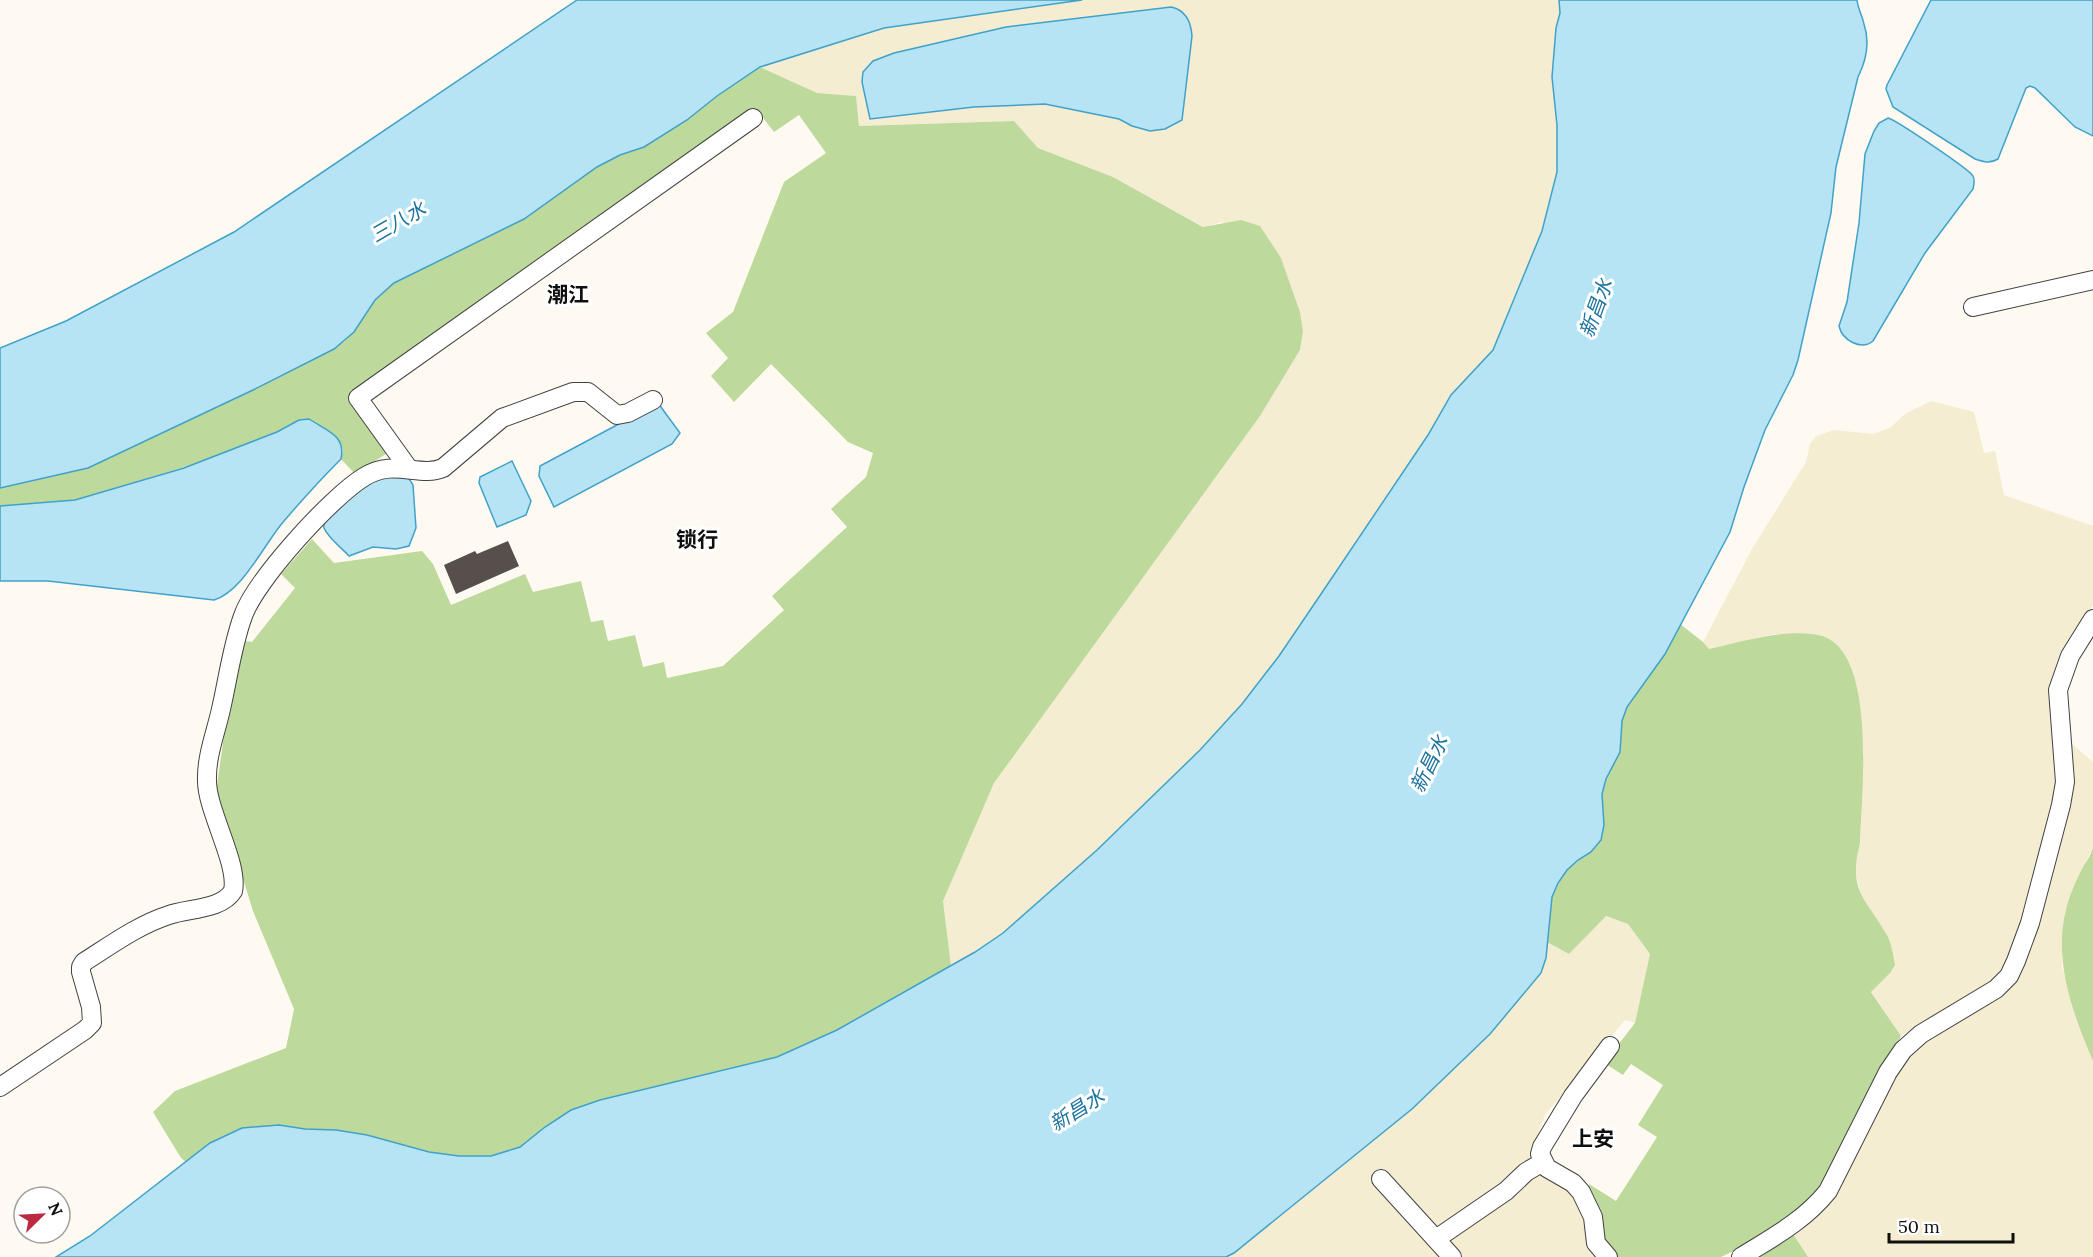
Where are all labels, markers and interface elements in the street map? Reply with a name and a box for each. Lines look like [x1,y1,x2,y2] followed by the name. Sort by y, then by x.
[366,195,431,247] water label: 三八水
[1574,274,1618,340] water label: 新昌水
[547,281,589,308] district label: 潮江
[676,526,718,553] district label: 锁行
[1404,730,1453,796] water label: 新昌水
[1045,1083,1110,1136] water label: 新昌水
[1572,1125,1614,1152] district label: 上安
[12,1185,72,1245] north arrow
[44,1199,67,1219] text: N
[1889,1206,2014,1244] scale bar
[1898,1215,1940,1238] text: 50 m

